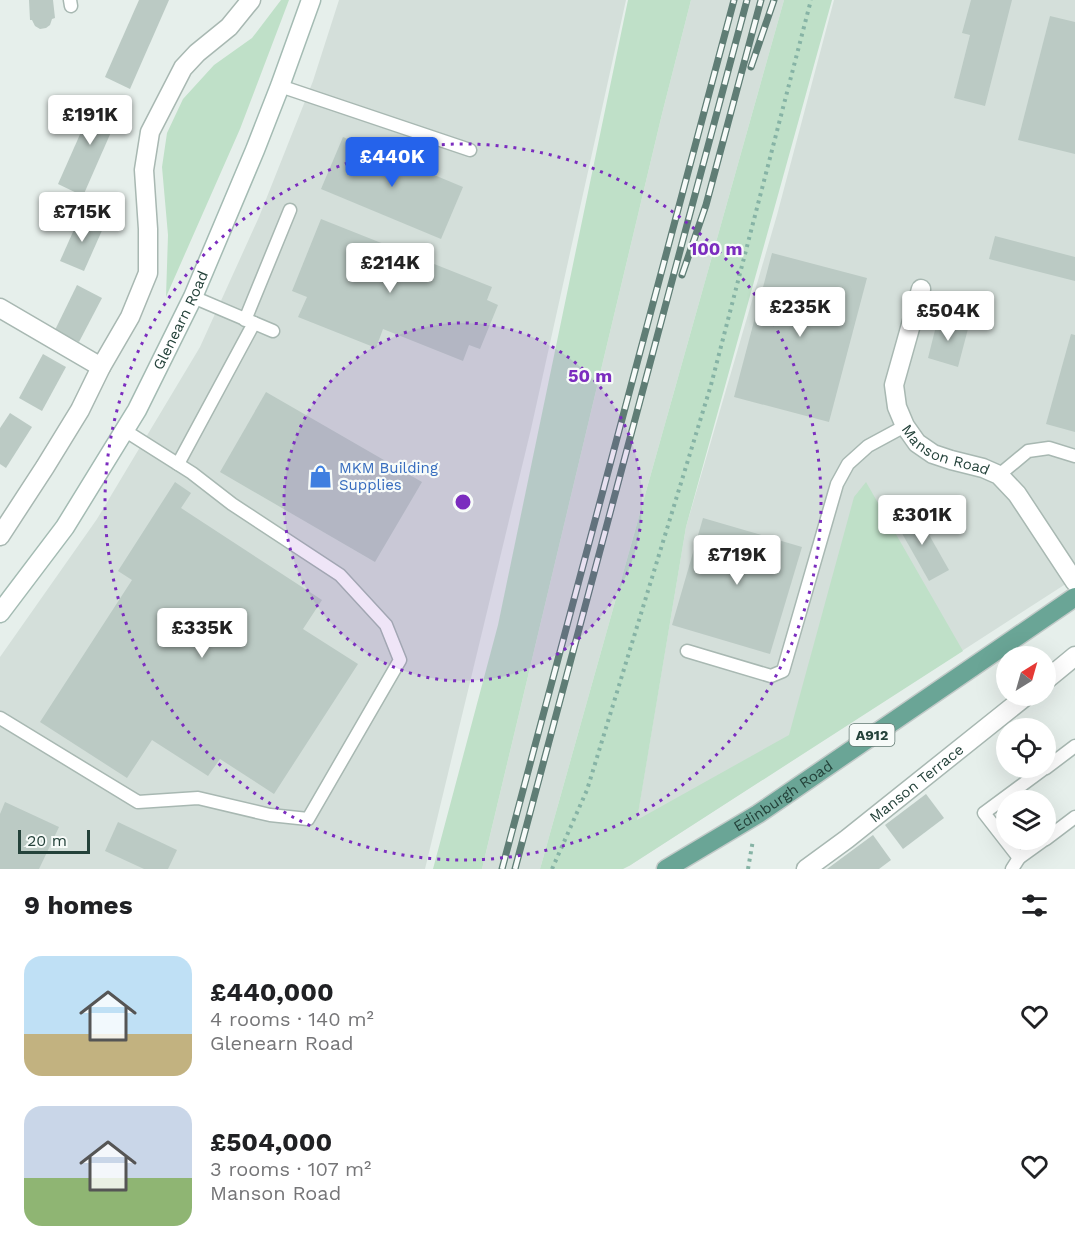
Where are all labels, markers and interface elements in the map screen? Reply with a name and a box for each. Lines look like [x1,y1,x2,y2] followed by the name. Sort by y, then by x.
[48,95,132,146] pin: £191K
[62,102,118,126] text: £191K
[350,137,434,188] pin: £440K
[360,144,425,168] text: £440K
[40,192,124,243] pin: £715K
[53,199,111,223] text: £715K
[689,238,743,259] text: 100 m
[348,243,432,294] pin: £214K
[360,250,420,274] text: £214K
[149,268,212,373] street label: Glenearn Road
[758,287,842,338] pin: £235K
[906,291,990,342] pin: £504K
[769,294,831,318] text: £235K
[916,298,980,322] text: £504K
[568,365,612,386] text: 50 m
[898,421,993,479] street label: Manson Road
[339,459,438,494] place label: MKM Building Supplies
[308,464,334,490] shop icon: MKM Building Supplies
[453,492,473,512] centre of rings
[880,495,964,546] pin: £301K
[892,502,952,526] text: £301K
[695,535,779,586] pin: £719K
[708,542,766,566] text: £719K
[160,608,244,659] pin: £335K
[171,615,233,639] text: £335K
[996,646,1056,706] north arrow
[996,646,1056,850] map controls
[996,718,1056,778] button: locate
[850,724,894,746] road number: A912
[866,740,967,826] street label: Manson Terrace
[730,757,836,836] street label: Edinburgh Road
[996,790,1056,850] button: layers
[18,827,90,854] scale bar
[27,831,67,850] text: 20 m
[1018,889,1051,922] icon: filters
[24,890,133,920] text: 9 homes
[210,977,334,1007] text: £440,000
[72,980,144,1052] icon: home
[1018,1000,1051,1033] icon: heart
[210,1007,374,1031] text: 4 rooms · 140 m²
[210,1031,354,1055] text: Glenearn Road
[210,1127,332,1157] text: £504,000
[72,1130,144,1202] icon: home
[1018,1150,1051,1183] icon: heart
[210,1157,371,1181] text: 3 rooms · 107 m²
[210,1181,341,1205] text: Manson Road

